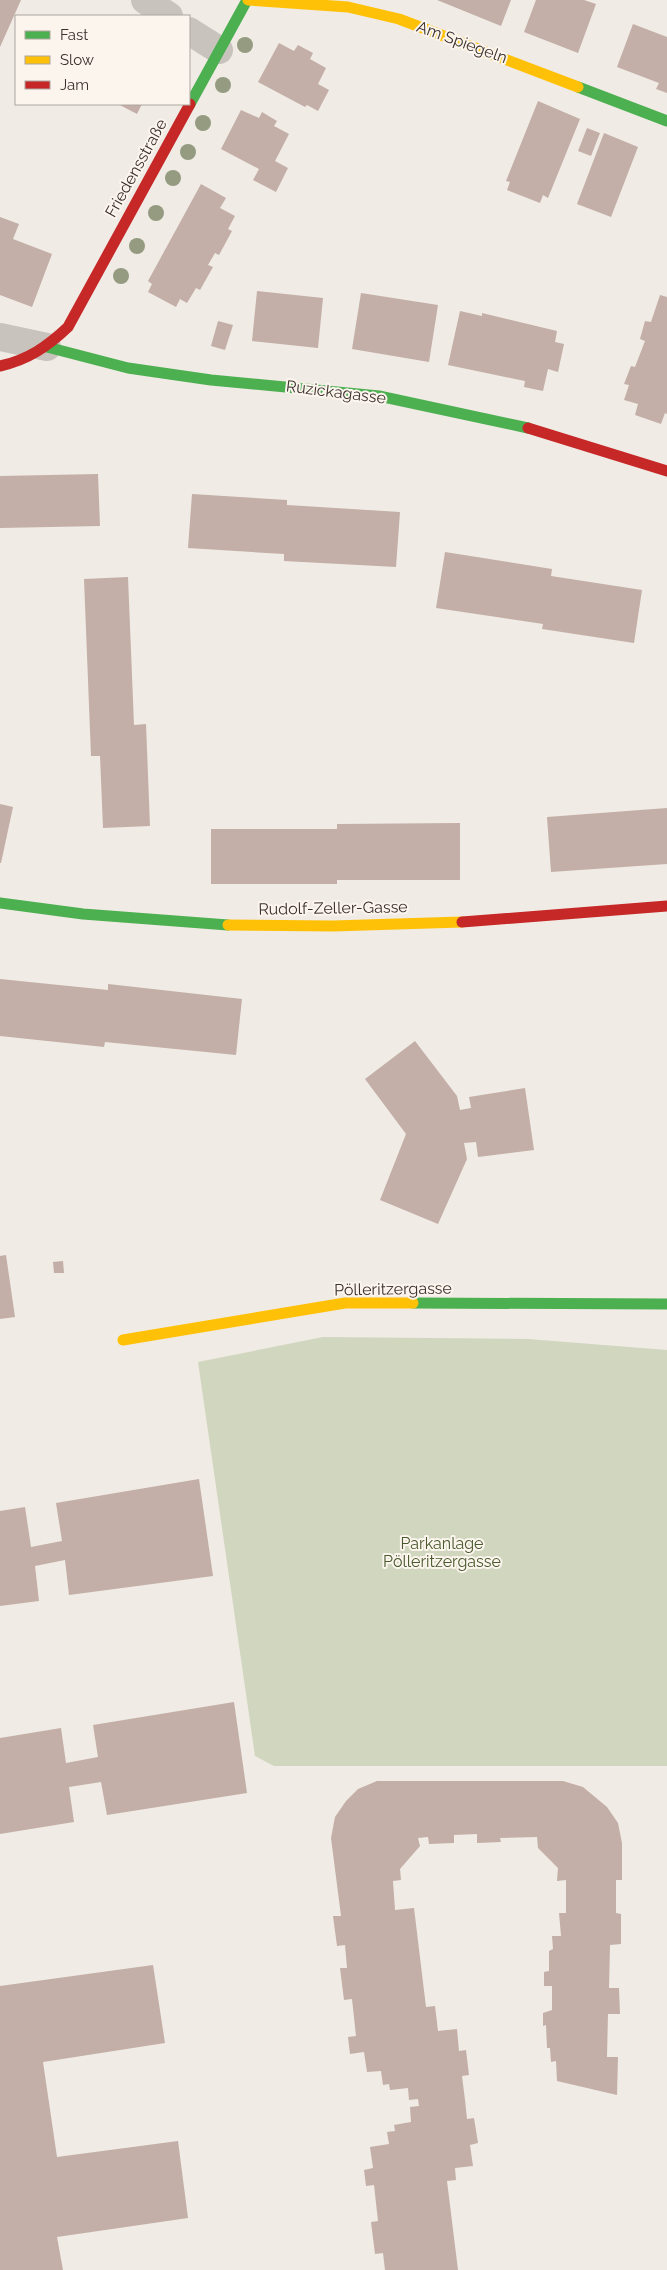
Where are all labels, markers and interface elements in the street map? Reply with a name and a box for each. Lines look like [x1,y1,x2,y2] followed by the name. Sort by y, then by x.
[15,15,190,105] legend
[414,17,510,67] street label: Am Spiegeln
[60,26,88,44] text: Fast
[60,51,94,69] text: Slow
[60,76,89,94] text: Jam
[101,116,171,220] street label: Friedensstraße
[285,376,387,408] street label: Ruzickagasse
[258,897,408,919] street label: Rudolf-Zeller-Gasse
[334,1278,452,1300] street label: Pölleritzergasse
[383,1534,501,1571] park label: Parkanlage Pölleritzergasse

